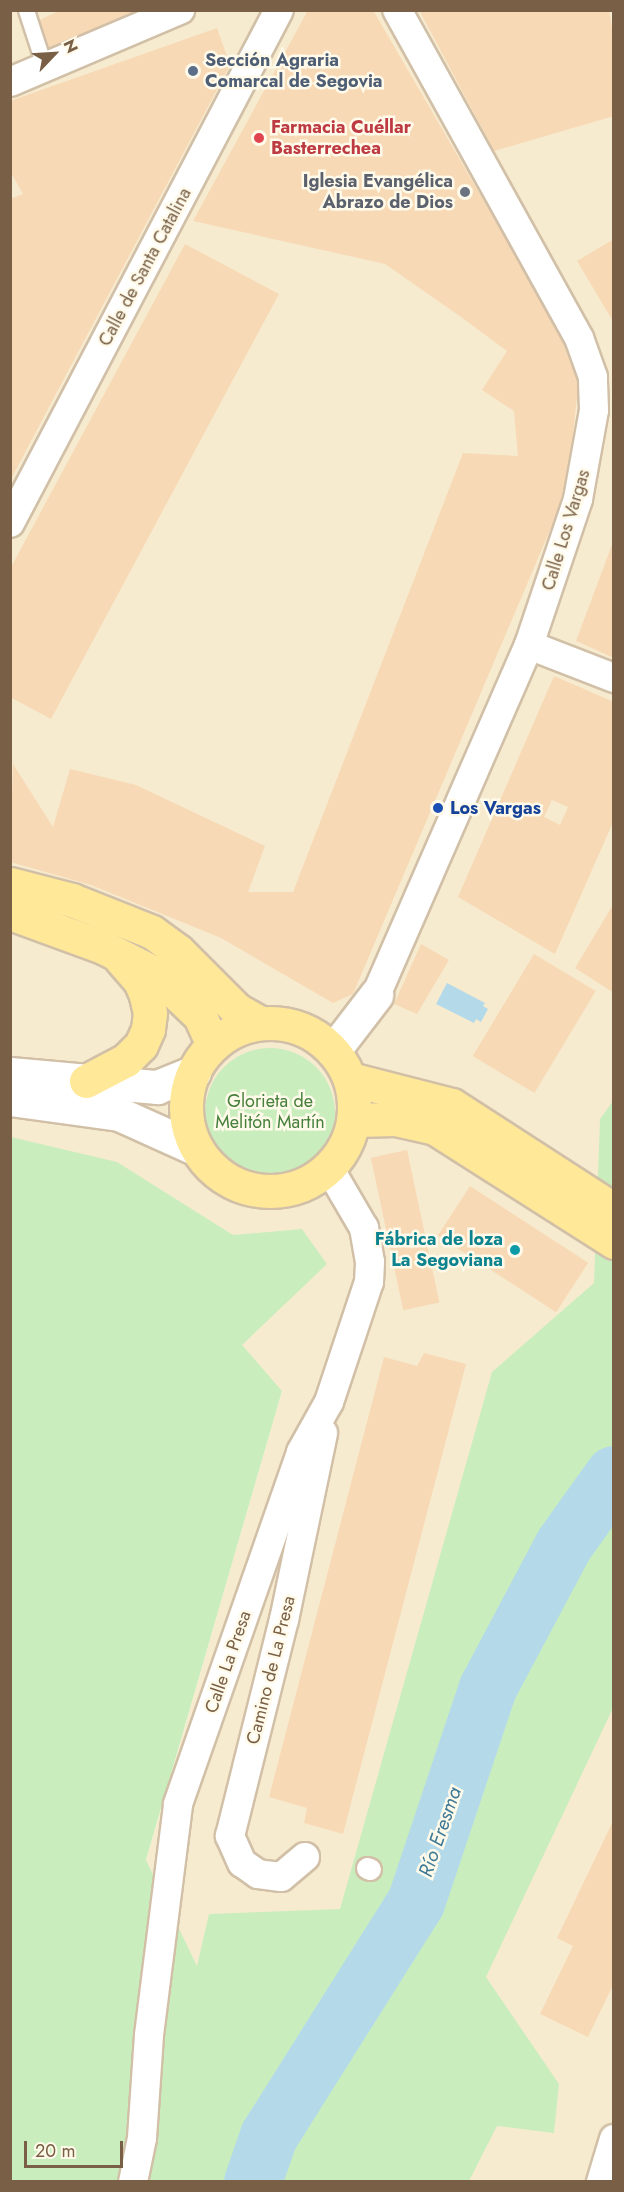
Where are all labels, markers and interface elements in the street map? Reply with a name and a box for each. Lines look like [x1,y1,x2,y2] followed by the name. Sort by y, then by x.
[24,24,84,84] north arrow
[58,36,84,57] text: N
[205,50,383,92] place label: Sección Agraria Comarcal de Segovia
[186,64,200,78] marker: Sección Agraria Comarcal de Segovia
[271,117,411,160] place label: Farmacia Cuéllar Basterrechea
[252,131,266,145] marker: Farmacia Cuéllar Basterrechea
[303,171,453,213] place label: Iglesia Evangélica Abrazo de Dios
[94,184,196,350] street label: Calle de Santa Catalina
[458,185,472,199] marker: Iglesia Evangélica Abrazo de Dios
[537,467,595,593] street label: Calle Los Vargas
[450,797,541,819] place label: Los Vargas
[431,801,445,815] marker: Los Vargas
[215,1091,325,1134] park label: Glorieta de Melitón Martín
[375,1229,503,1272] place label: Fábrica de loza La Segoviana
[508,1243,522,1257] marker: Fábrica de loza La Segoviana
[242,1594,300,1746] street label: Camino de La Presa
[200,1608,256,1716] street label: Calle La Presa
[413,1784,467,1880] water label: Río Eresma
[27,2129,126,2167] scale bar
[35,2138,75,2164] text: 20 m

